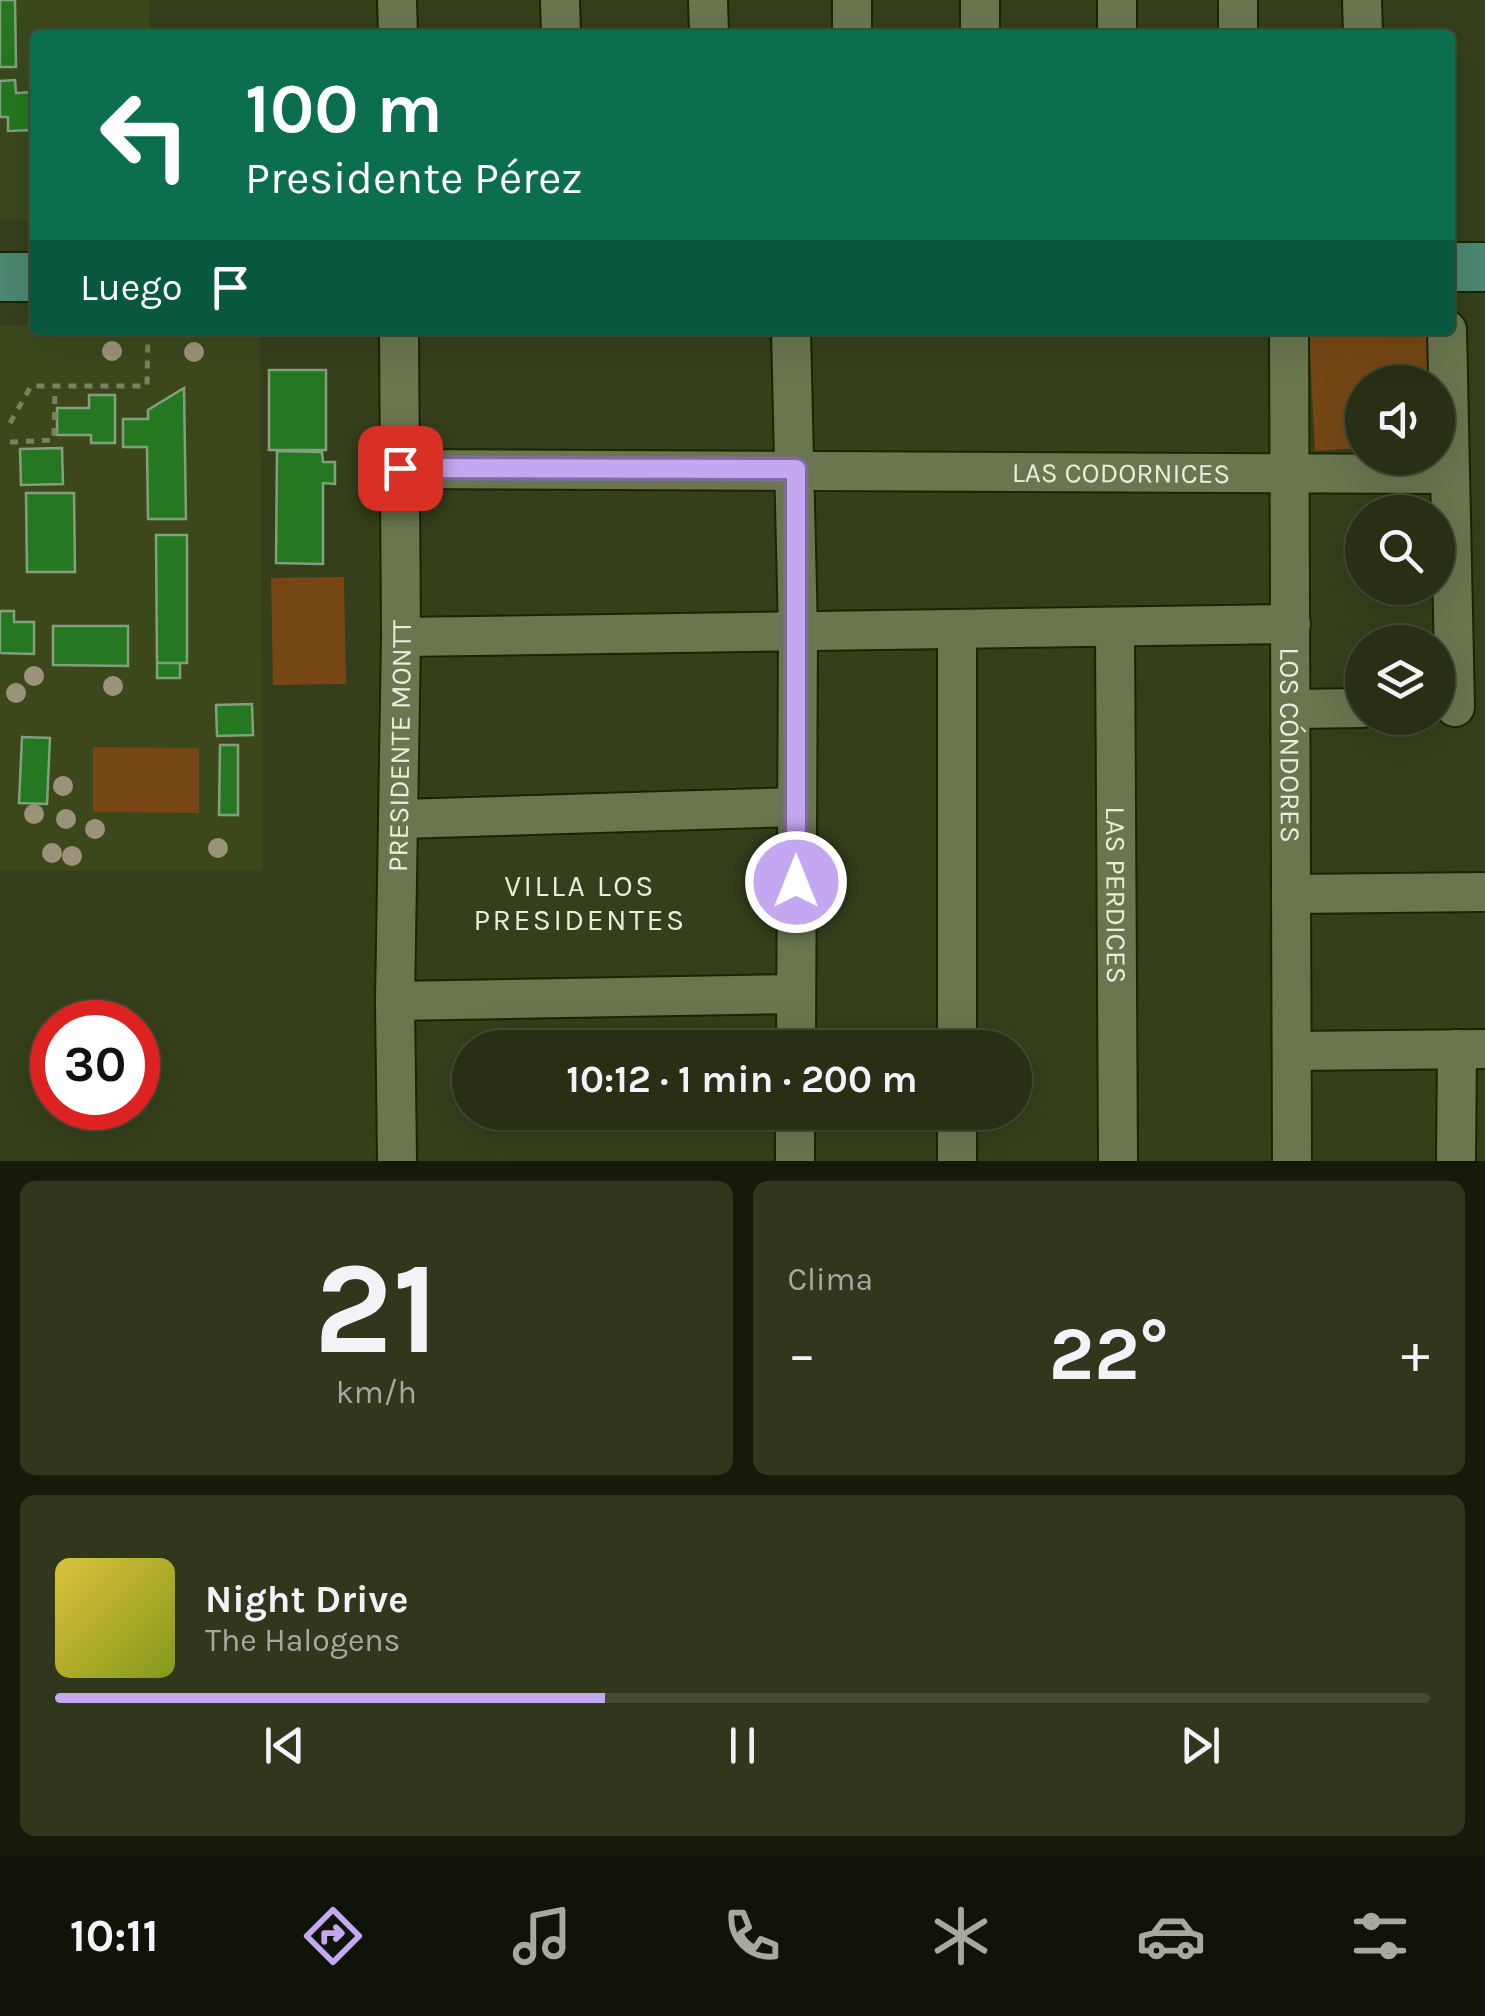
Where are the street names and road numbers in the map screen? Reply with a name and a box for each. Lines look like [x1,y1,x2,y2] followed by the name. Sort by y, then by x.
[1012,456,1230,490] street label: LAS CODORNICES
[381,620,418,872] street label: PRESIDENTE MONTT
[1273,647,1307,843] street label: LOS CÓNDORES
[1099,806,1133,984] street label: LAS PERDICES

